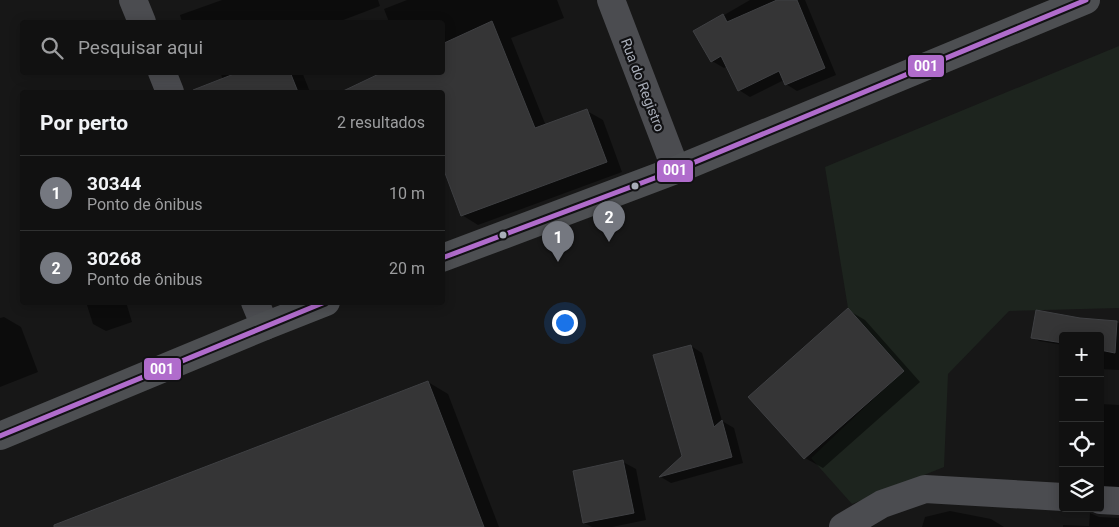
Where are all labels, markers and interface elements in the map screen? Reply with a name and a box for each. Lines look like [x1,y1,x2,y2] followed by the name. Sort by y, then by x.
[20,20,445,75] search box
[38,34,66,62] icon: search
[78,36,203,59] text: Pesquisar aqui
[618,36,668,134] street label: Rua do Registro
[907,54,945,78] line badge: 001
[914,58,938,74] text: 001
[40,111,128,135] text: Por perto
[337,113,425,132] text: 2 resultados
[656,159,694,183] line badge: 001
[663,162,687,178] text: 001
[87,172,142,195] text: 30344
[630,181,640,191] unlabelled marker
[51,184,61,203] text: 1
[389,184,425,203] text: 10 m
[87,195,203,214] text: Ponto de ônibus
[593,201,625,242] pin: 2
[542,221,574,262] pin: 1
[498,230,508,240] unlabelled marker
[87,247,142,270] text: 30268
[51,259,61,278] text: 2
[389,259,425,278] text: 20 m
[87,270,203,289] text: Ponto de ônibus
[552,310,578,336] your location
[1059,332,1104,512] map controls
[1059,332,1104,377] button: +
[143,357,182,381] line badge: 001
[150,361,174,377] text: 001
[1059,377,1104,422] button: −
[1059,422,1104,467] button: locate
[1059,467,1104,512] button: layers

